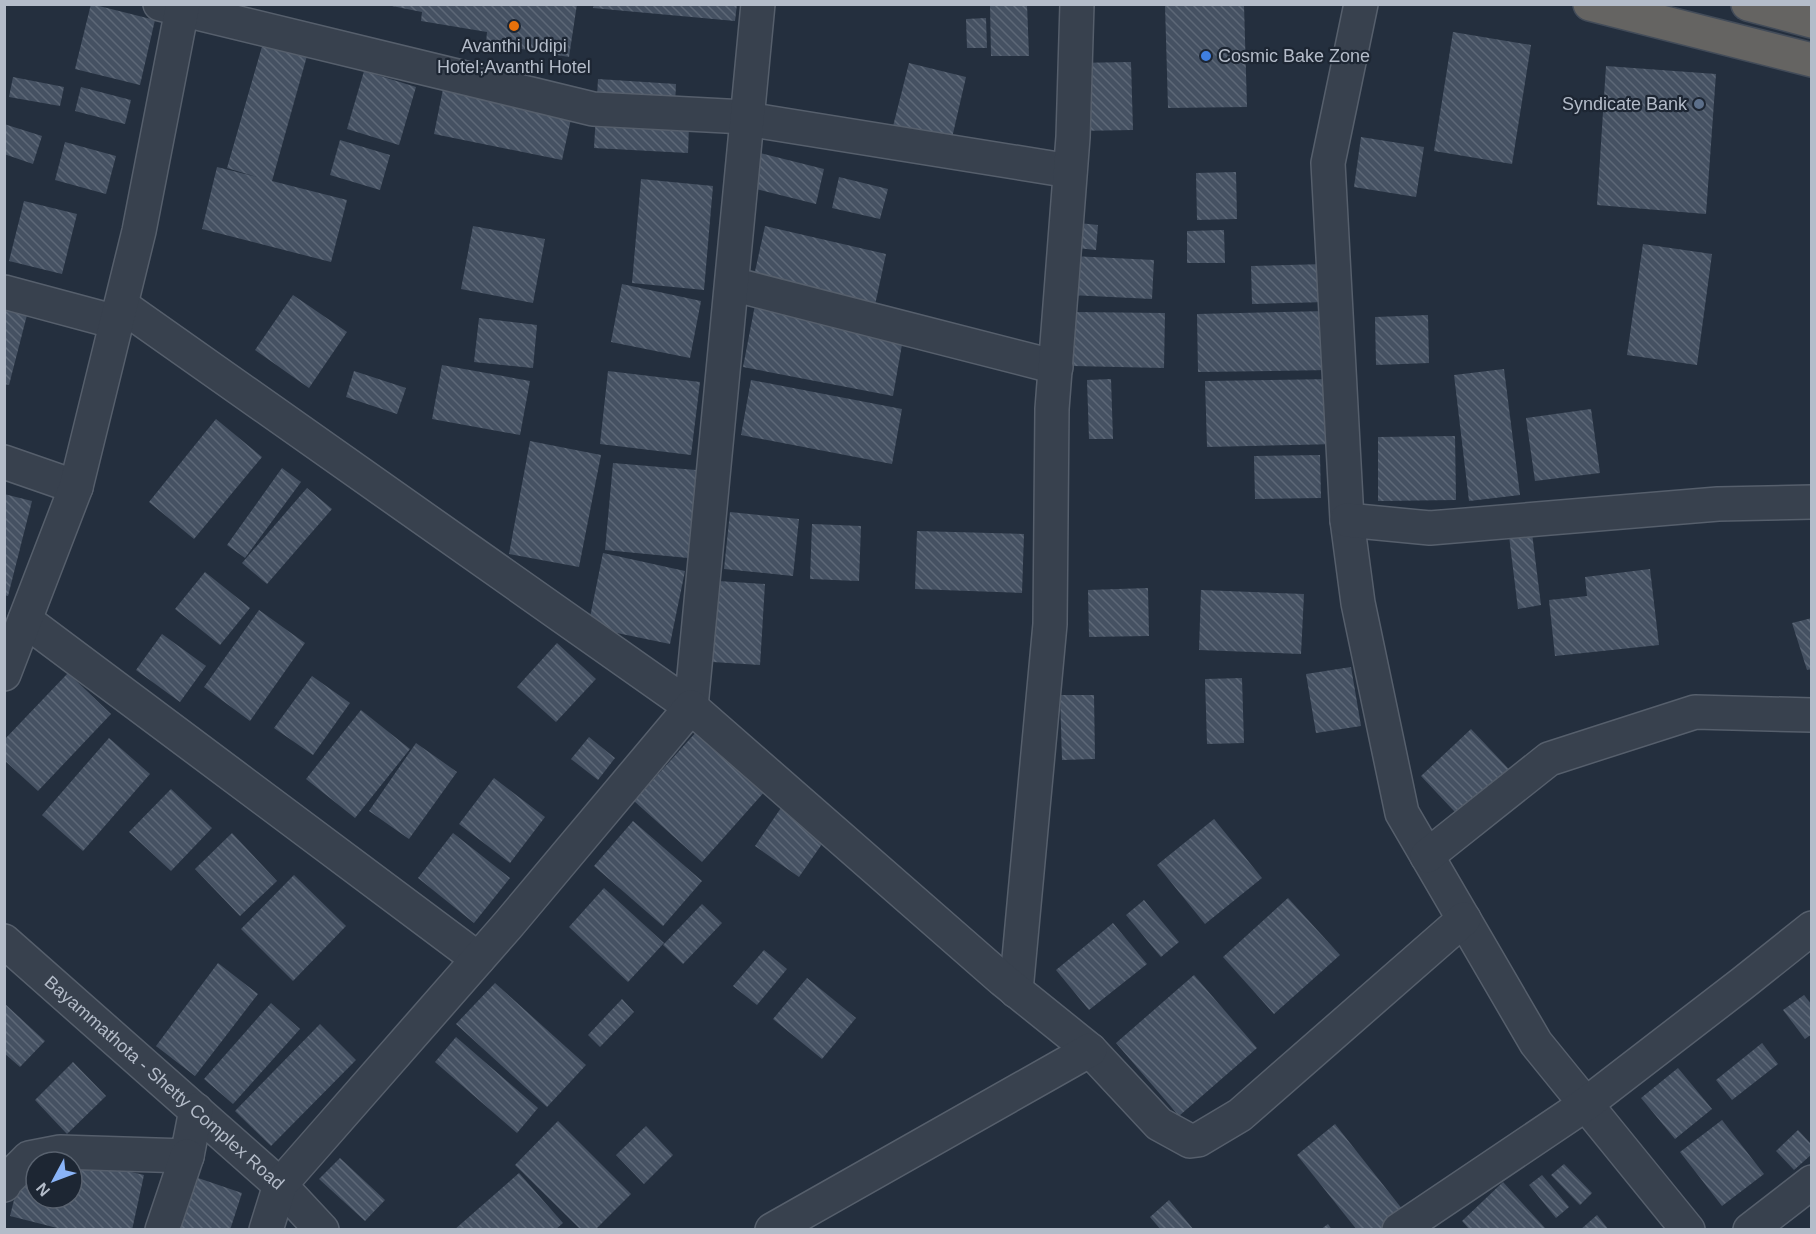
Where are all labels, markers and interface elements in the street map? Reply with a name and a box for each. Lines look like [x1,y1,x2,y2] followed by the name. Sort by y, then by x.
[507,19,521,33] marker: Avanthi Udipi Hotel;Avanthi Hotel
[437,36,591,77] place label: Avanthi Udipi Hotel;Avanthi Hotel
[1218,46,1370,66] place label: Cosmic Bake Zone
[1199,49,1213,63] marker: Cosmic Bake Zone
[1562,94,1688,114] place label: Syndicate Bank
[1692,97,1706,111] marker: Syndicate Bank
[41,972,288,1194] street label: Bayammathota - Shetty Complex Road
[24,1150,84,1210] north arrow
[33,1180,53,1199] text: N

